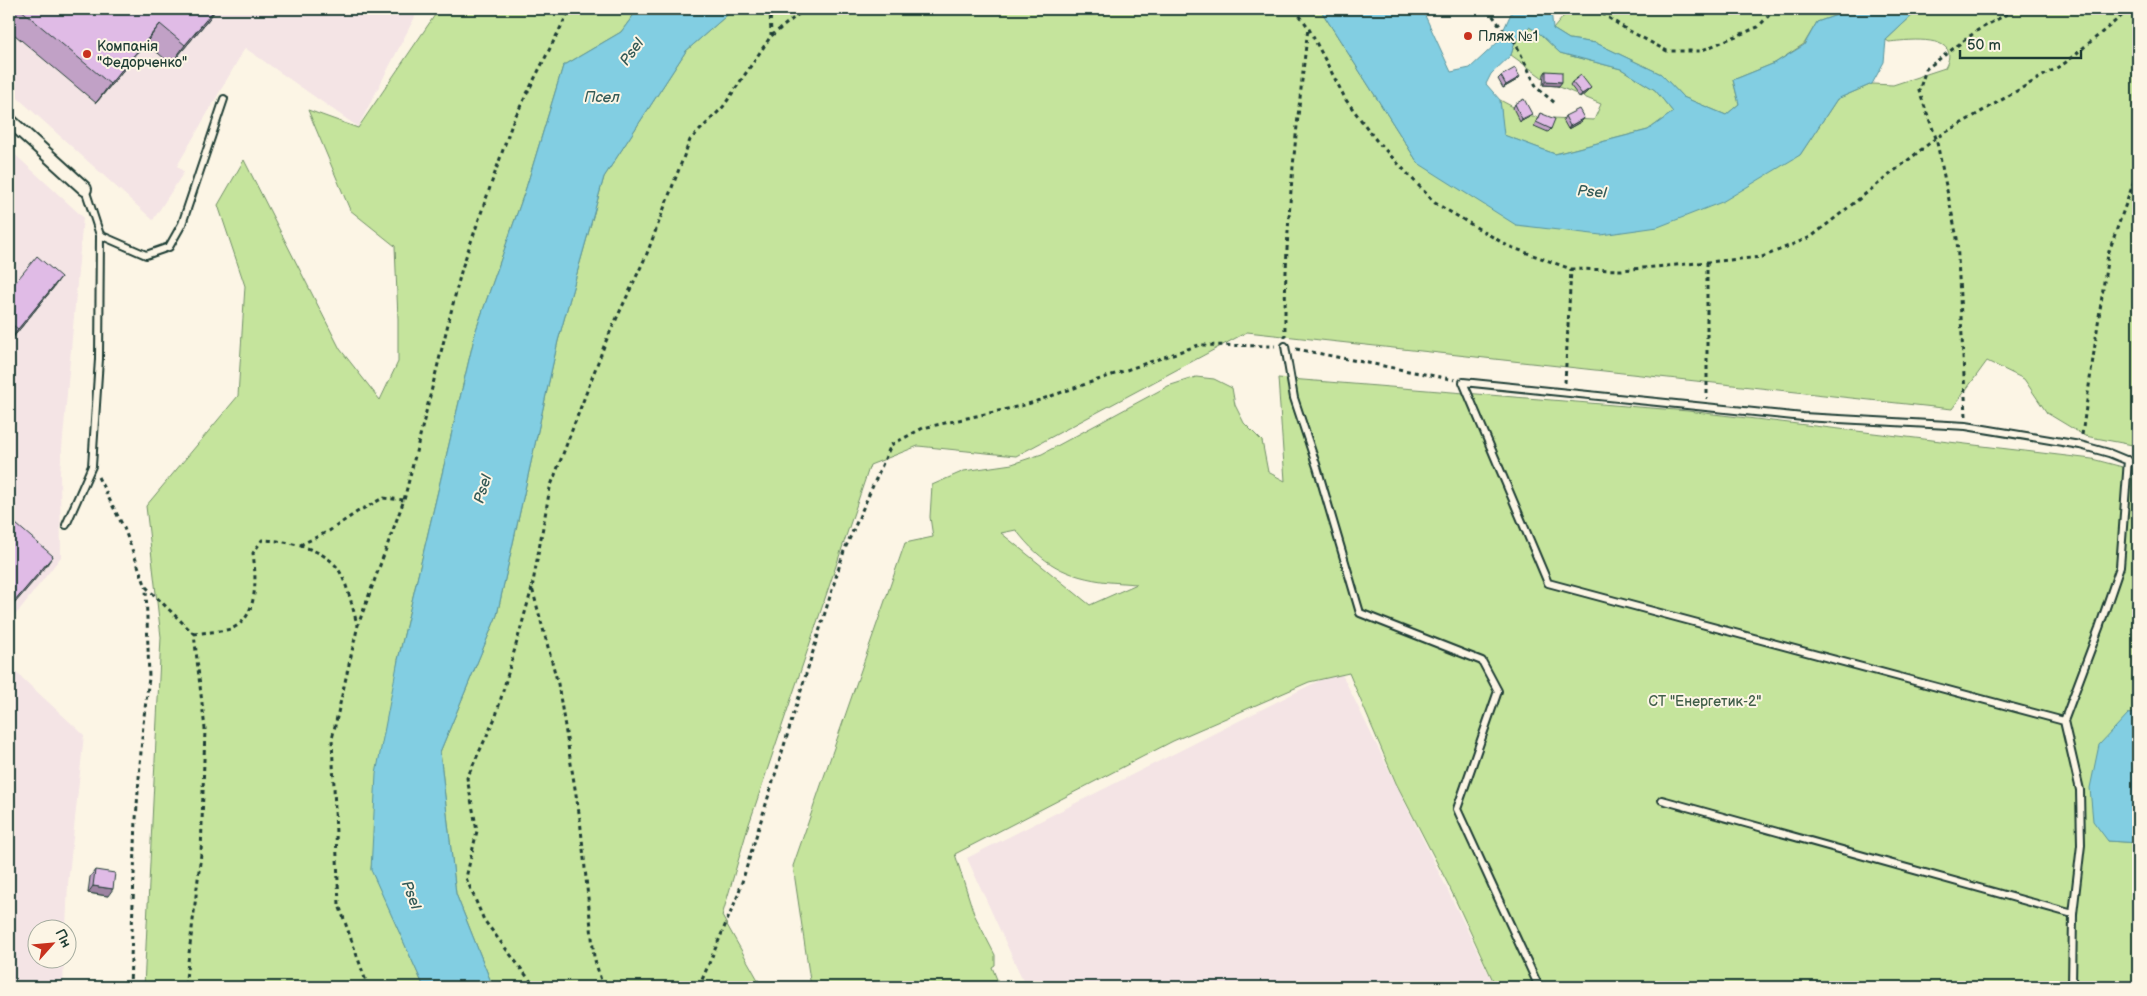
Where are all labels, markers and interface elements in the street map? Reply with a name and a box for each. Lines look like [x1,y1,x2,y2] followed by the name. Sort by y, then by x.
[1478,28,1538,45] place label: Пляж №1
[1960,28,2081,60] scale bar
[1462,30,1474,42] marker: Пляж №1
[616,34,649,69] water label: Psel
[1967,36,2001,55] text: 50 m
[97,38,187,71] place label: Компанія "Федорченко"
[81,48,93,60] marker: Компанія "Федорченко"
[584,88,620,107] water label: Псел
[1577,181,1608,203] water label: Psel
[470,472,497,506] water label: Psel
[1649,693,1762,710] park label: СТ "Енергетик-2"
[397,878,425,913] water label: Psel
[28,918,78,968] north arrow
[51,926,75,951] text: Пн

